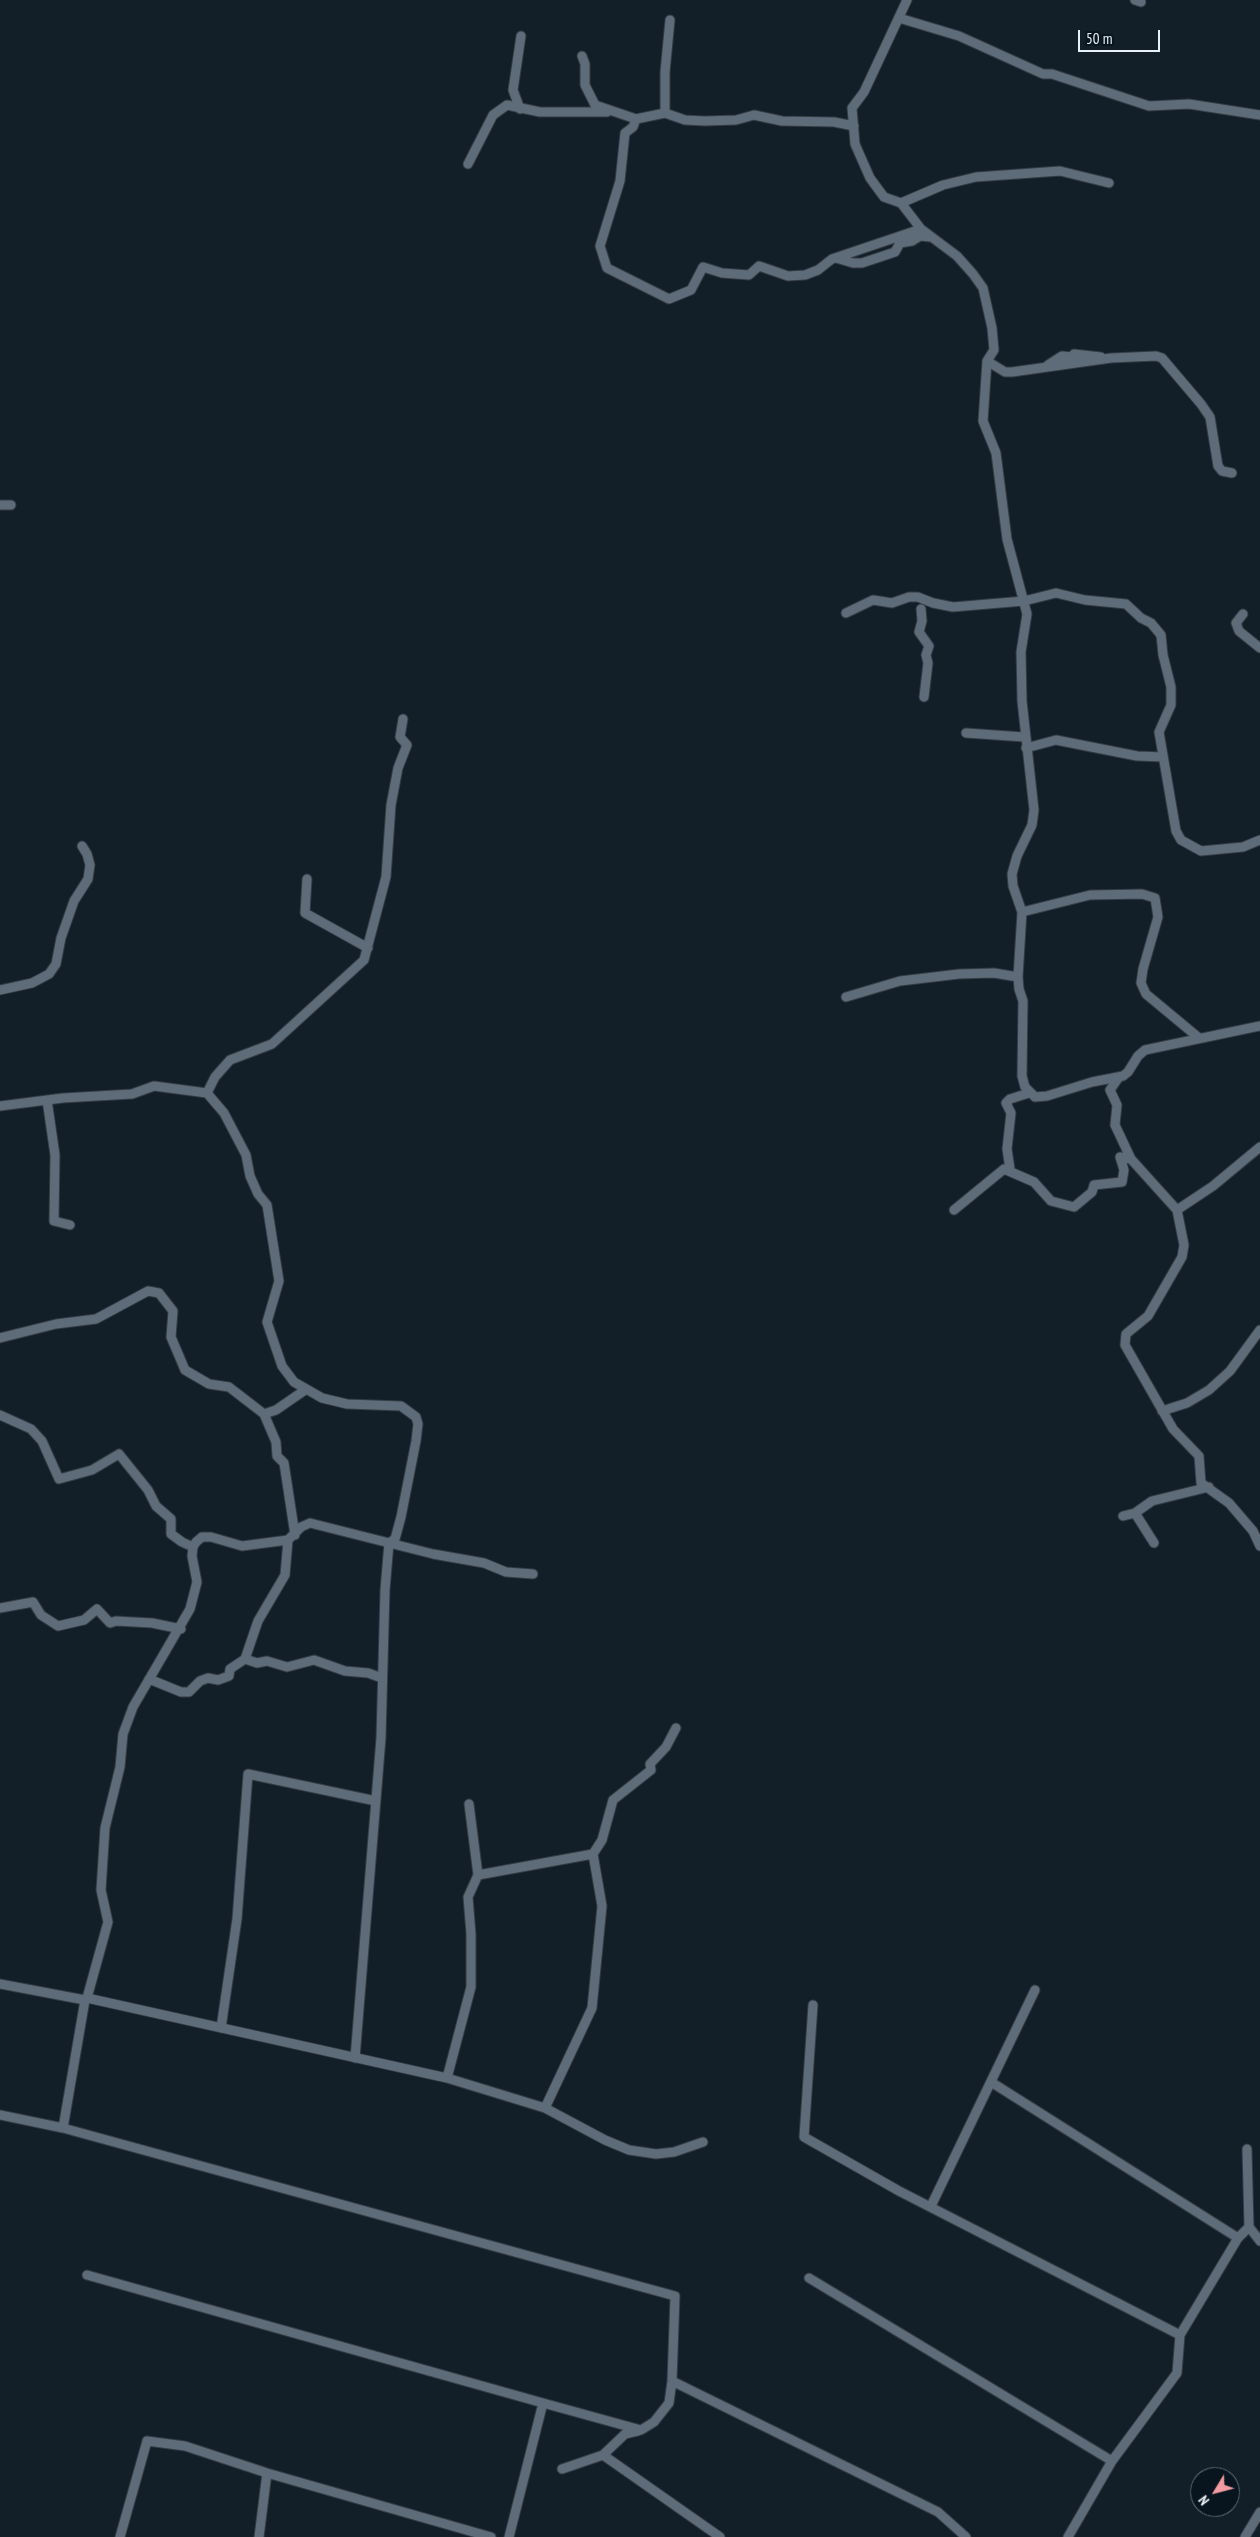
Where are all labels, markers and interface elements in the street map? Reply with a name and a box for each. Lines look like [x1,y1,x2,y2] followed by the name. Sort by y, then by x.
[1080,20,1162,52] scale bar
[1086,29,1112,48] text: 50 m
[1190,2467,1240,2517] north arrow
[1194,2492,1213,2509] text: N

